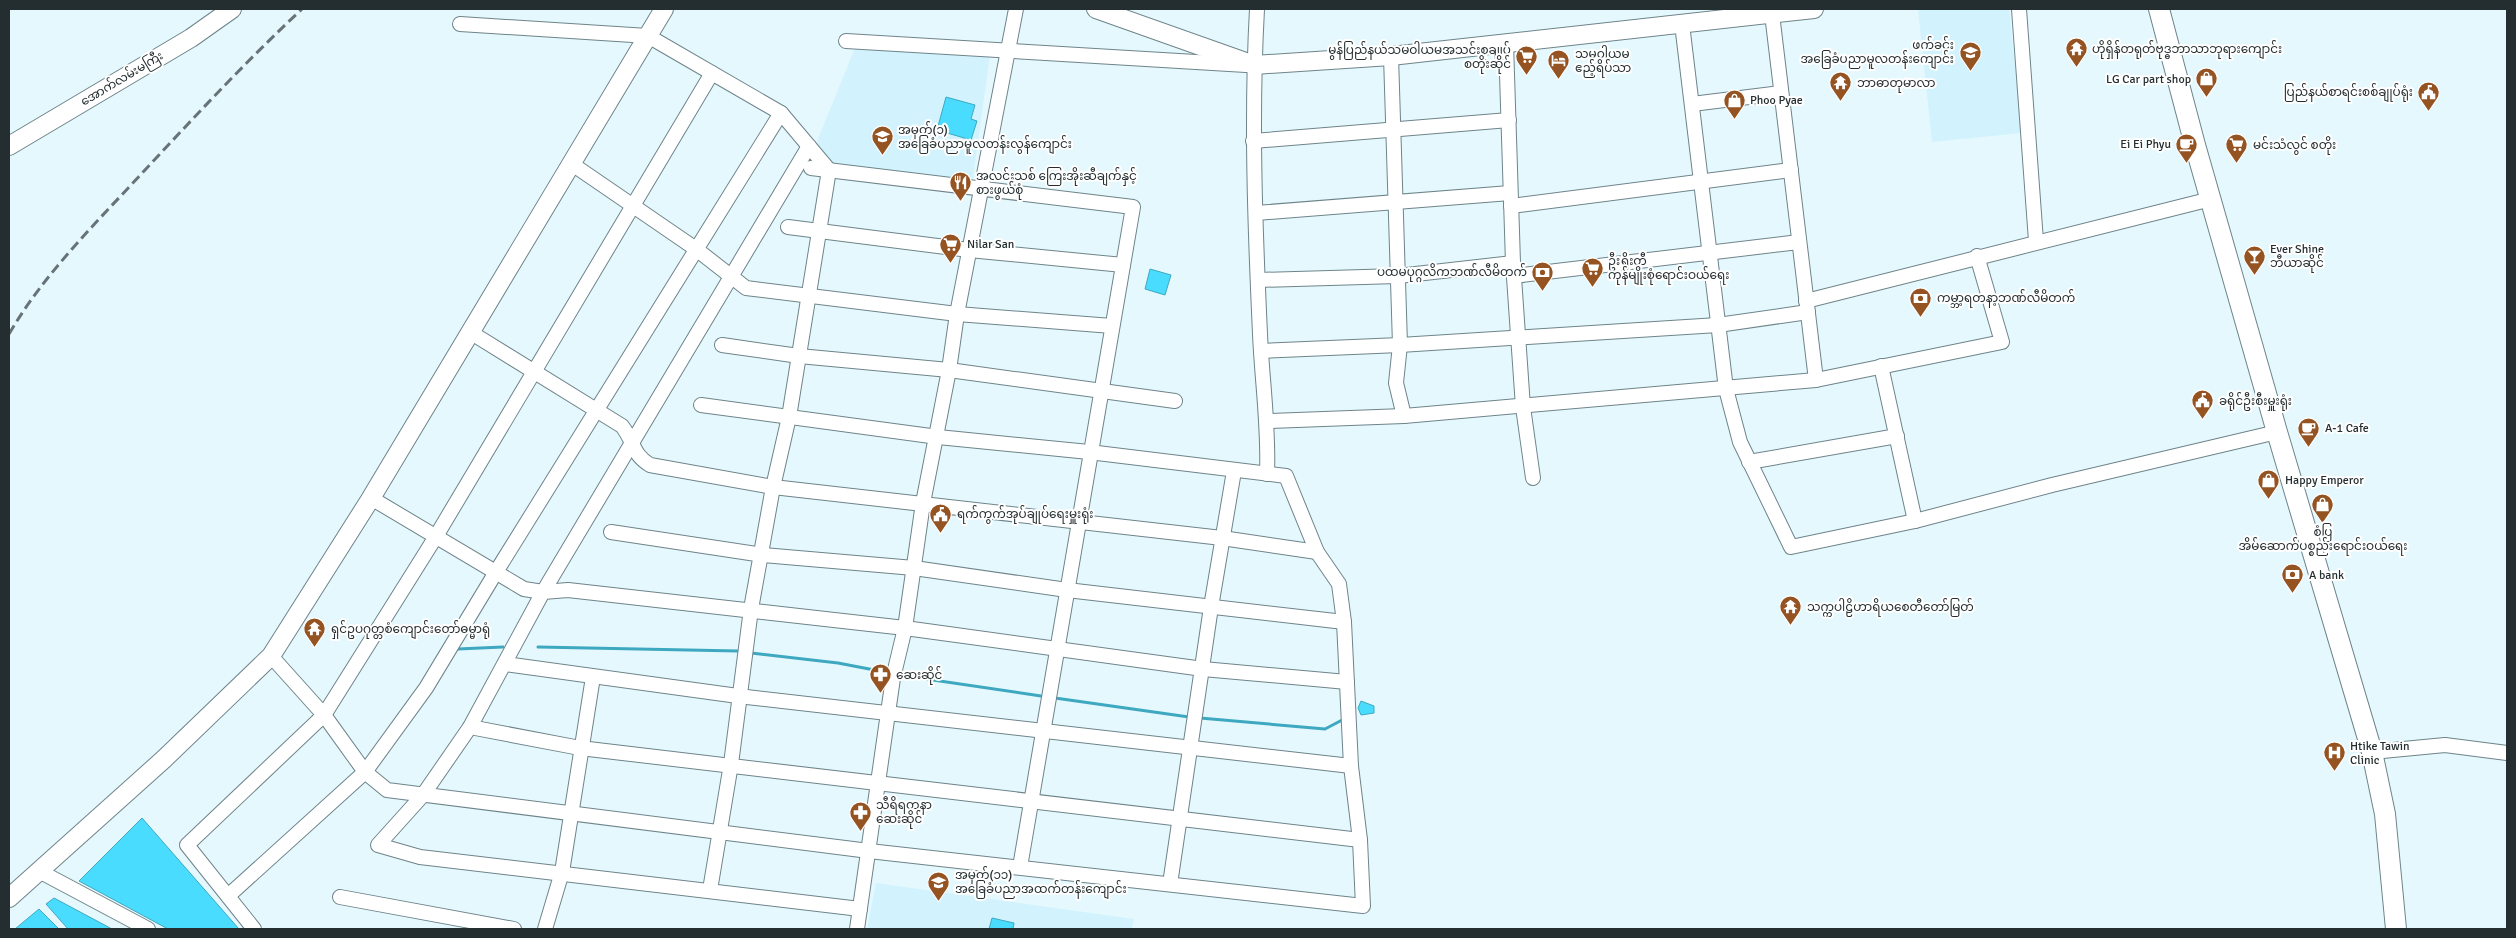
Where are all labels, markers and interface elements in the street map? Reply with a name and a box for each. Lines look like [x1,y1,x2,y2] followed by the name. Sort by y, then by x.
[1800,36,1954,69] place label: ဖက်ခင်း အခြေခံပညာမူလတန်းကျောင်း
[2064,37,2088,68] temple icon: ဟိုရှိန်တရုတ်ဗုဒ္ဓဘာသာဘုရားကျောင်း
[1958,40,1982,71] school or university icon: ဖက်ခင်း အခြေခံပညာမူလတန်းကျောင်း
[2092,40,2282,59] place label: ဟိုရှိန်တရုတ်ဗုဒ္ဓဘာသာဘုရားကျောင်း
[1328,41,1511,74] place label: မွန်ပြည်နယ်သမဝါယမအသင်းစုချုပ် စတိုးဆိုင်
[1515,45,1539,76] supermarket icon: မွန်ပြည်နယ်သမဝါယမအသင်းစုချုပ် စတိုးဆိုင်
[1575,45,1631,78] place label: သမဝါယမ ဧည့်ရိပ်သာ
[77,47,167,111] street label: အောက်လမ်းမကြီး
[1547,49,1571,80] hotel icon: သမဝါယမ ဧည့်ရိပ်သာ
[2195,67,2219,98] shop icon: LG Car part shop
[1829,71,1853,102] temple icon: ဘာဓာတုမာလာ
[2106,72,2191,87] place label: LG Car part shop
[1857,76,1936,93] place label: ဘာဓာတုမာလာ
[2417,80,2441,111] public building icon: ပြည်နယ်စာရင်းစစ်ချုပ်ရုံး
[2284,83,2413,102] place label: ပြည်နယ်စာရင်းစစ်ချုပ်ရုံး
[1722,88,1746,119] shop icon: Phoo Pyae
[1750,93,1803,108] place label: Phoo Pyae
[898,121,1072,154] place label: အမှတ်(၁) အခြေခံပညာမူလတန်းလွန်ကျောင်း
[870,125,894,156] school or university icon: အမှတ်(၁) အခြေခံပညာမူလတန်းလွန်ကျောင်း
[2175,132,2199,163] cafe icon: Ei Ei Phyu
[2225,133,2249,164] supermarket icon: မင်းသံလွင် စတိုး
[2253,136,2336,155] place label: မင်းသံလွင် စတိုး
[2120,137,2171,152] place label: Ei Ei Phyu
[976,167,1137,200] place label: အလင်းသစ် ကြေးအိုးဆီချက်နှင့် စားဖွယ်စုံ
[948,171,972,202] restaurant icon: အလင်းသစ် ကြေးအိုးဆီချက်နှင့် စားဖွယ်စုံ
[939,232,963,263] supermarket icon: Nilar San
[967,237,1014,252] place label: Nilar San
[2270,242,2324,273] place label: Ever Shine ဘီယာဆိုင်
[2242,244,2266,275] bar icon: Ever Shine ဘီယာဆိုင်
[1608,252,1729,285] place label: ဦးရှိုးတီ ကုန်မျိုးစုံရောင်းဝယ်ရေး
[1580,256,1604,287] supermarket icon: ဦးရှိုးတီ ကုန်မျိုးစုံရောင်းဝယ်ရေး
[1531,260,1555,291] bank icon: ပထမပုဂ္ဂလိကဘဏ်လီမိတက်
[1377,263,1527,283] place label: ပထမပုဂ္ဂလိကဘဏ်လီမိတက်
[1909,286,1933,317] bank icon: ကမ္ဘာ့ရတနာ့ဘဏ်လီမိတက်
[1937,289,2075,308] place label: ကမ္ဘာ့ရတနာ့ဘဏ်လီမိတက်
[2191,389,2215,420] public building icon: ခရိုင်ဦးစီးမှူးရုံး
[2219,392,2292,411] place label: ခရိုင်ဦးစီးမှူးရုံး
[2297,416,2321,447] cafe icon: A-1 Cafe
[2325,421,2369,436] place label: A-1 Cafe
[2257,468,2281,499] shop icon: Happy Emperor
[2285,473,2364,488] place label: Happy Emperor
[2311,493,2335,524] shop icon: စံပြ အိမ်ဆောက်ပစ္စည်းရောင်းဝယ်ရေး
[929,502,953,533] public building icon: ရက်ကွက်အုပ်ချုပ်ရေးမှူးရုံး
[957,505,1094,524] place label: ရက်ကွက်အုပ်ချုပ်ရေးမှူးရုံး
[2238,523,2408,556] place label: စံပြ အိမ်ဆောက်ပစ္စည်းရောင်းဝယ်ရေး
[2281,563,2305,594] bank icon: A bank
[2309,568,2344,583] place label: A bank
[1779,595,1803,626] temple icon: သက္ကပါဠိဟာရိယစေတီတော်မြတ်
[1807,598,1974,617] place label: သက္ကပါဠိဟာရိယစေတီတော်မြတ်
[303,617,327,648] temple icon: ရှင်ဥပဂုတ္တစံကျောင်းတော်ဓမ္မာရုံ
[331,620,490,639] place label: ရှင်ဥပဂုတ္တစံကျောင်းတော်ဓမ္မာရုံ
[868,663,892,694] pharmacy icon: ဆေးဆိုင်
[896,666,943,685] place label: ဆေးဆိုင်
[2350,739,2410,768] place label: Htike Tawin Clinic
[2322,741,2346,772] hospital icon: Htike Tawin Clinic
[876,796,932,829] place label: သီရိရတနာ ဆေးဆိုင်
[848,800,872,831] pharmacy icon: သီရိရတနာ ဆေးဆိုင်
[955,866,1127,899] place label: အမှတ်(၁၁) အခြေခံပညာအထက်တန်းကျောင်း
[927,870,951,901] school or university icon: အမှတ်(၁၁) အခြေခံပညာအထက်တန်းကျောင်း

